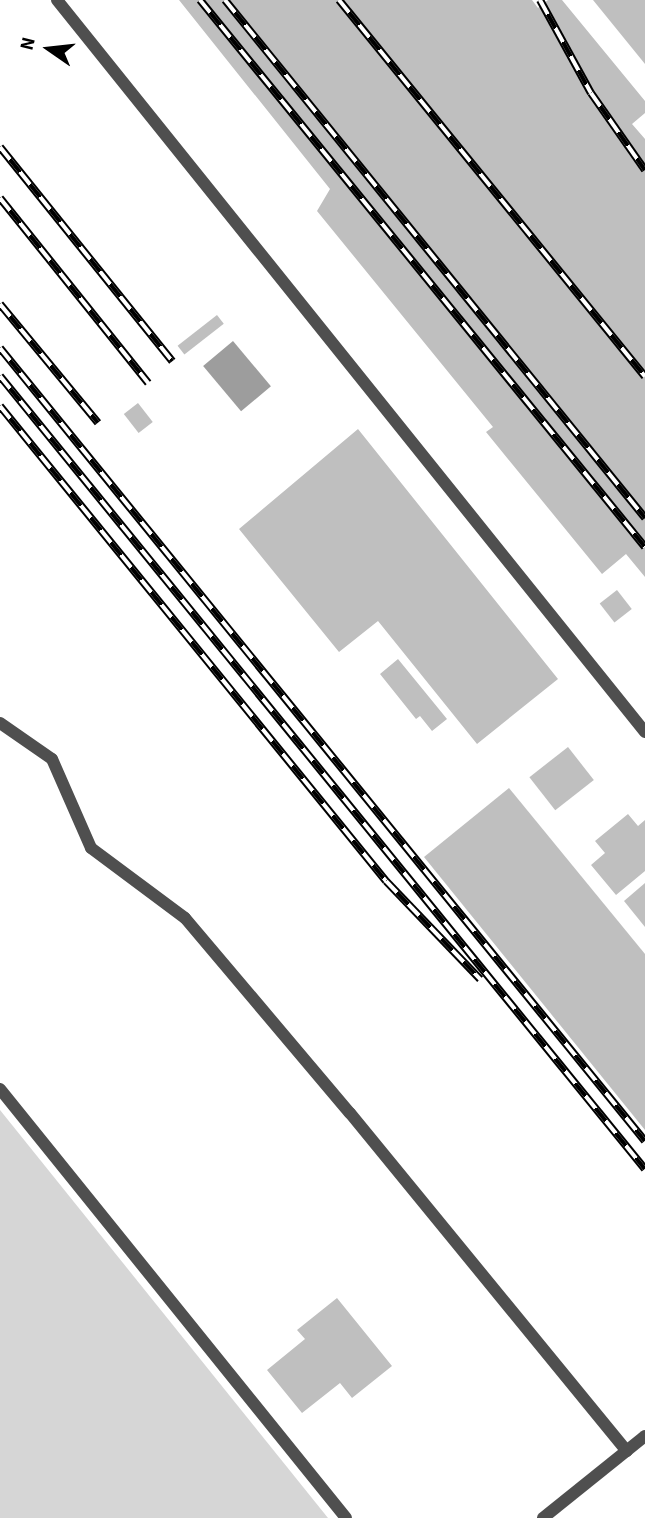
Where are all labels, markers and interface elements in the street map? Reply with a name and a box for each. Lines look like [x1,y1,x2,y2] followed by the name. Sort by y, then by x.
[14,14,84,84] north arrow
[14,34,43,53] text: N

